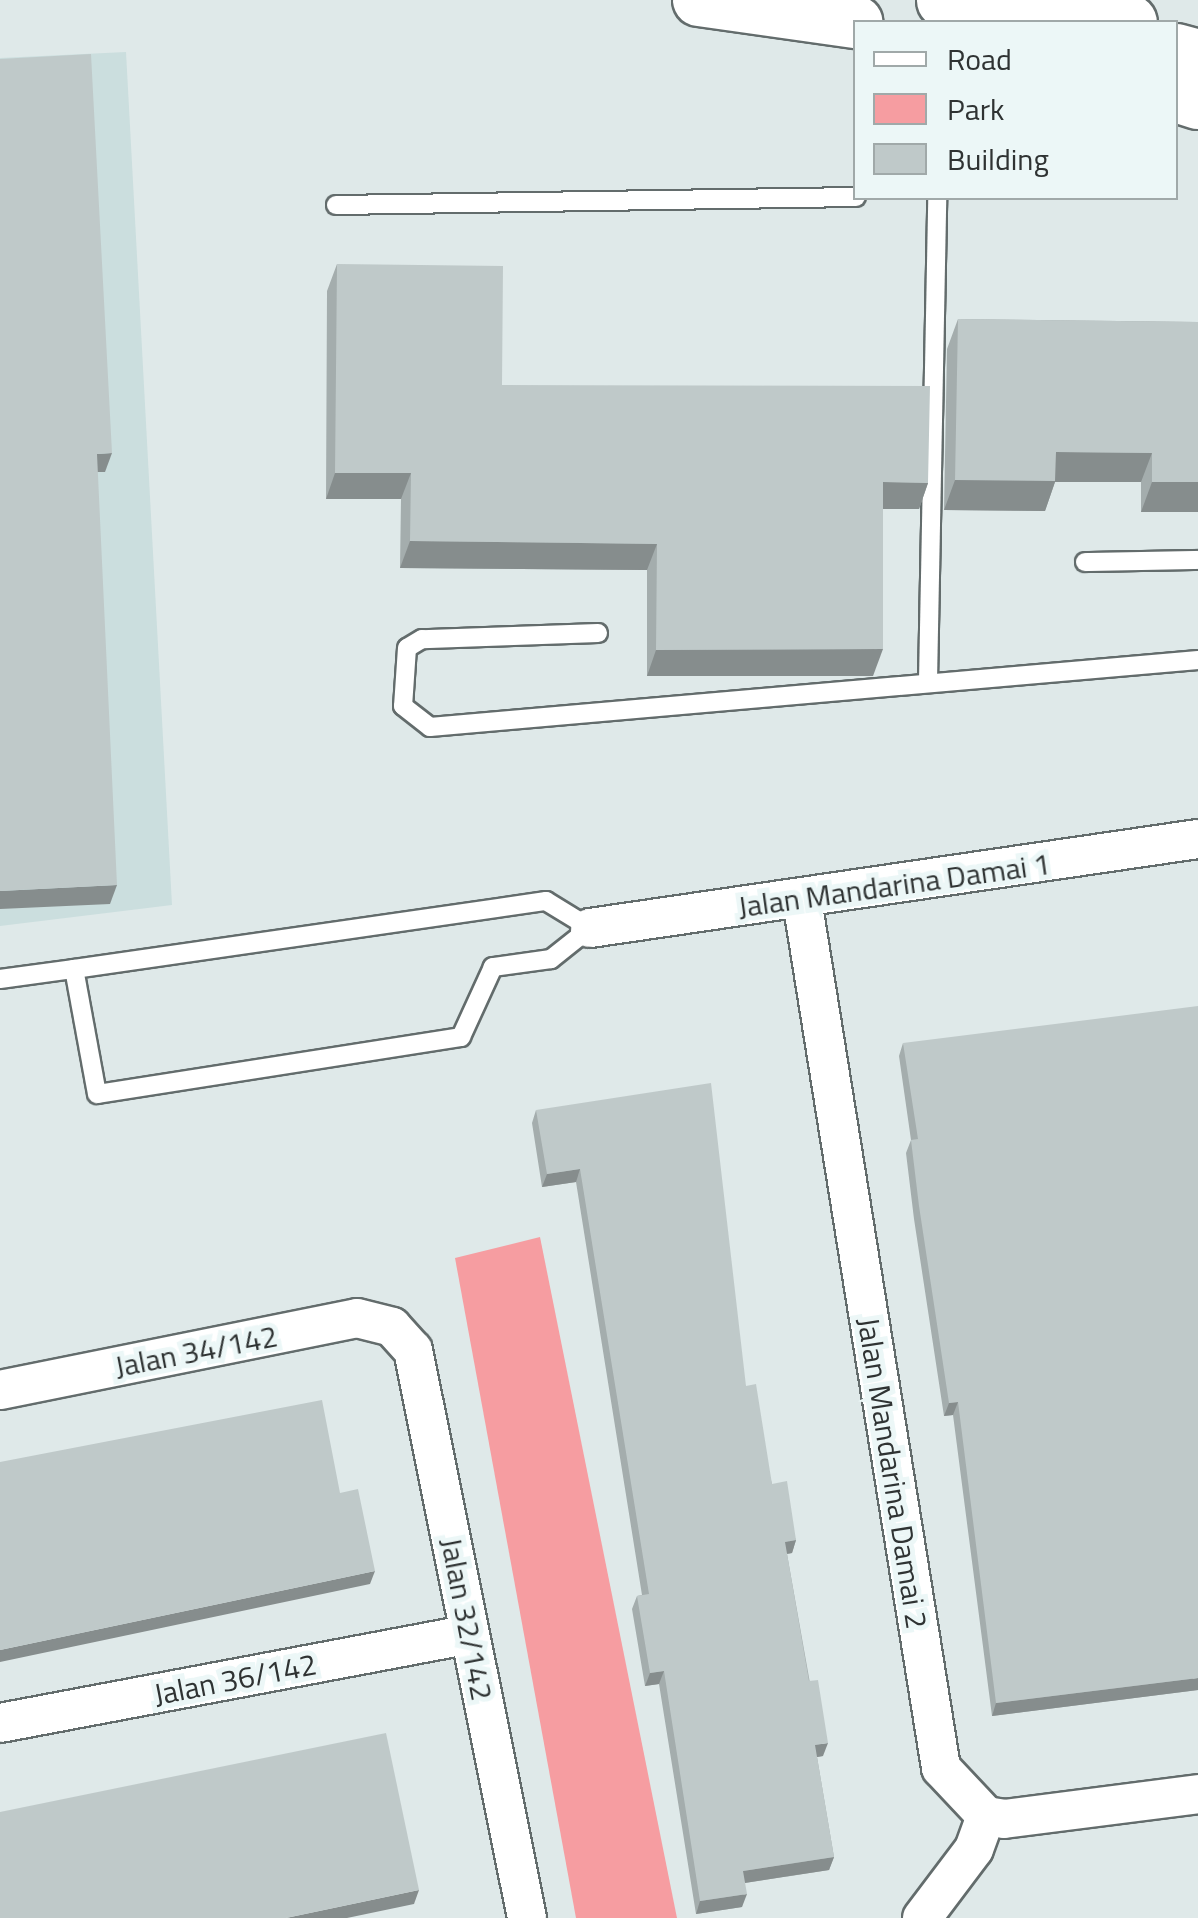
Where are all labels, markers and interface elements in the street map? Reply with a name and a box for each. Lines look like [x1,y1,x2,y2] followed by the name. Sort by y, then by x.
[853,20,1178,200] legend
[947,36,1012,82] text: Road
[947,86,1004,132] text: Park
[947,136,1049,182] text: Building
[736,845,1052,925] street label: Jalan Mandarina Damai 1
[851,1315,935,1631] street label: Jalan Mandarina Damai 2
[112,1318,280,1384] street label: Jalan 34/142
[434,1535,500,1703] street label: Jalan 32/142
[151,1646,319,1712] street label: Jalan 36/142

